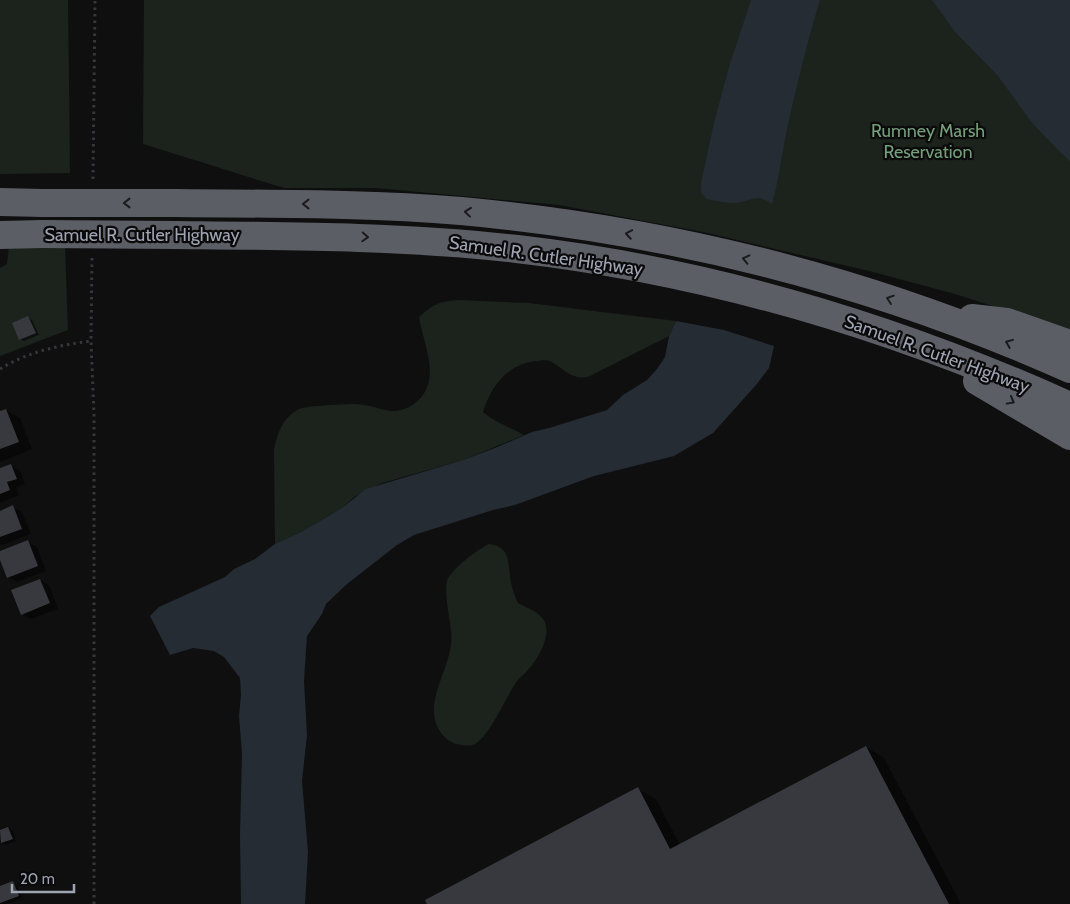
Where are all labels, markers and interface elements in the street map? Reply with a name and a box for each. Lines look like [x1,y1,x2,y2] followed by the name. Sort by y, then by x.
[871,120,985,163] park label: Rumney Marsh Reservation
[123,198,130,208] one-way arrow
[301,199,309,209] one-way arrow
[463,207,471,218] one-way arrow
[44,224,240,246] street label: Samuel R. Cutler Highway
[624,230,633,240] one-way arrow
[361,231,369,242] one-way arrow
[448,232,644,280] street label: Samuel R. Cutler Highway
[741,254,750,265] one-way arrow
[886,295,894,305] one-way arrow
[842,310,1032,398] street label: Samuel R. Cutler Highway
[1005,339,1014,350] one-way arrow
[1006,395,1015,405] one-way arrow
[12,862,75,894] scale bar
[20,870,55,888] text: 20 m

